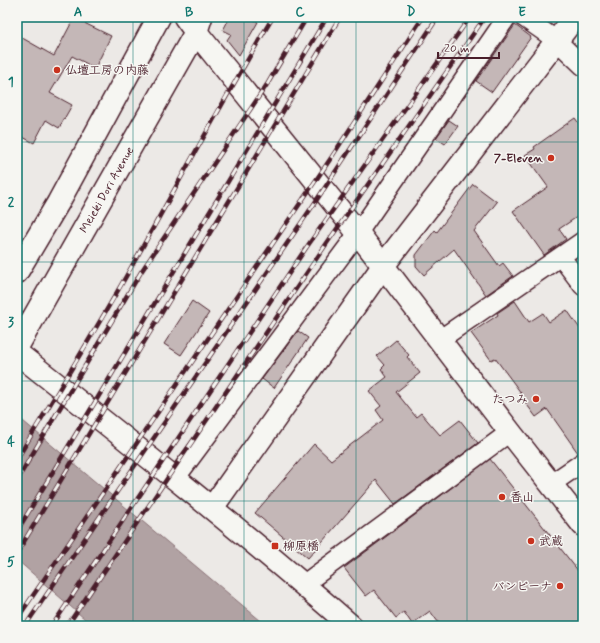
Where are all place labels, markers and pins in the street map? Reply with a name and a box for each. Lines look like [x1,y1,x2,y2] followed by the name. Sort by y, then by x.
[65,63,149,79] place label: 仏壇工房の内藤
[52,65,62,75] marker: 仏壇工房の内藤
[494,151,544,167] place label: 7-Eleven
[546,153,556,163] marker: 7-Eleven
[492,392,528,408] place label: たつみ
[531,394,541,404] marker: たつみ
[510,490,534,506] place label: 香山
[497,492,507,502] marker: 香山
[539,534,563,550] place label: 武蔵
[526,536,536,546] marker: 武蔵
[283,539,319,555] place label: 柳原橋
[270,541,280,551] marker: 柳原橋
[492,579,552,595] place label: バンビーナ
[555,581,565,591] marker: バンビーナ

